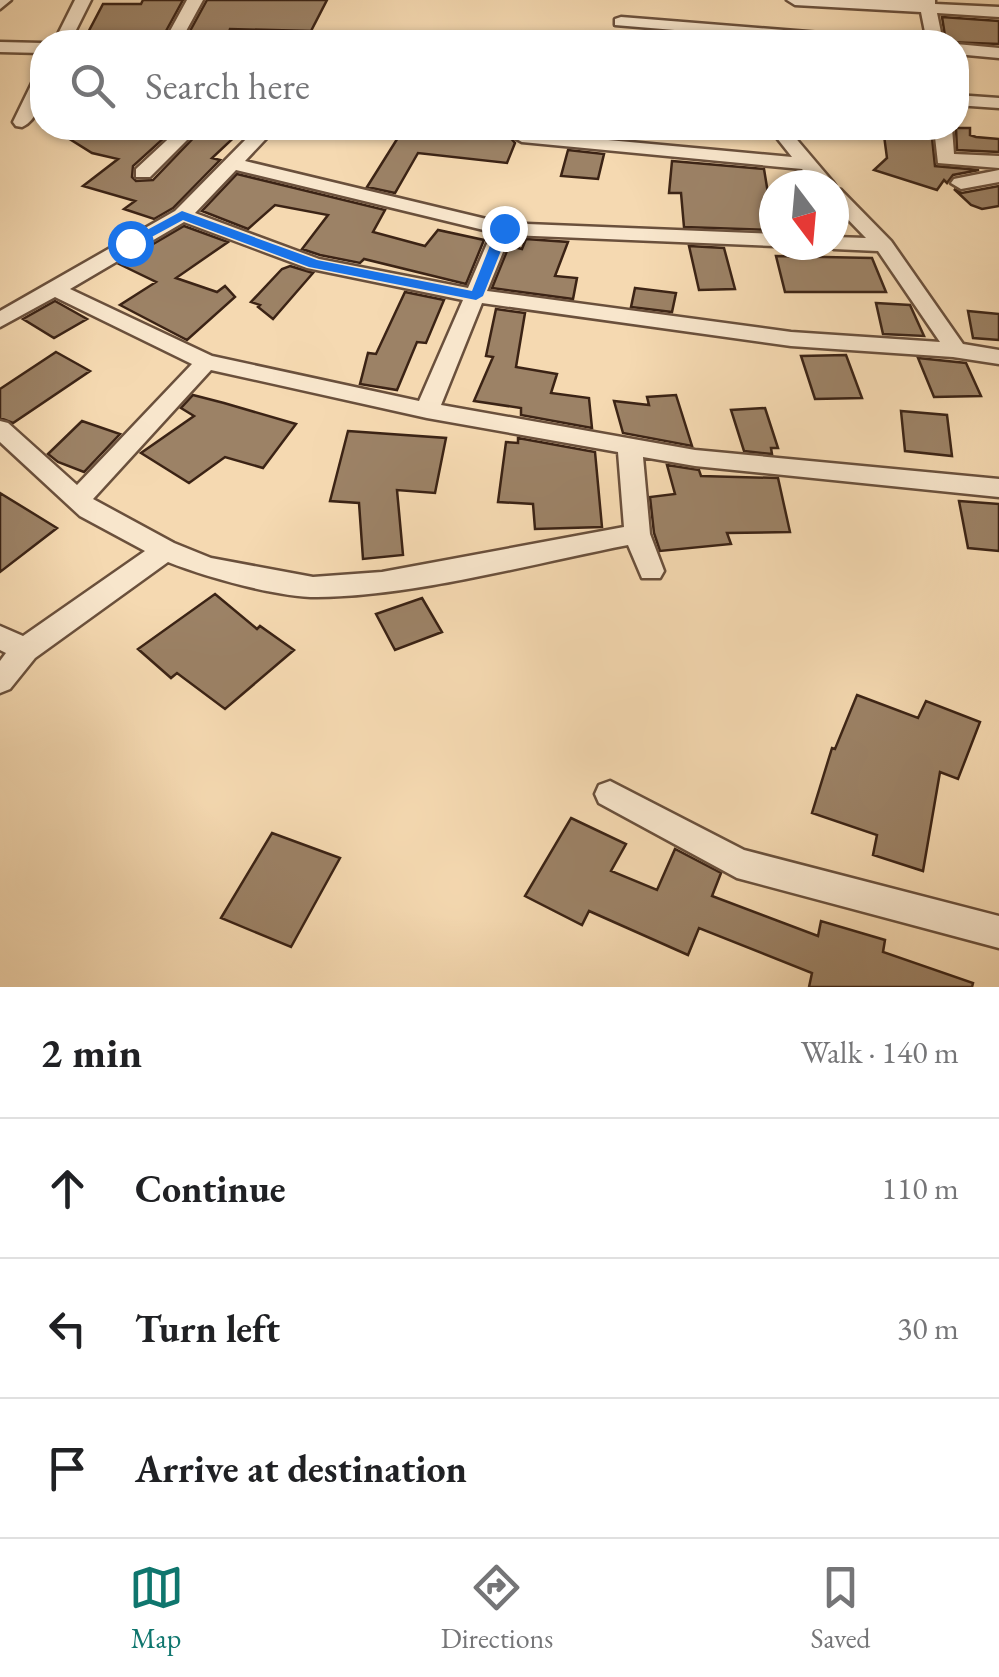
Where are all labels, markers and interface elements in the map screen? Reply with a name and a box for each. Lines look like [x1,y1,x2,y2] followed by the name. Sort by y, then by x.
[30,30,969,140] search box
[65,58,120,113] icon: search
[145,61,310,110] text: Search here
[759,170,849,260] north arrow
[482,206,528,252] route end
[108,221,154,267] route start
[40,1025,142,1080] text: 2 min
[801,1031,959,1073] text: Walk · 140 m
[40,1161,95,1216] icon: ahead
[135,1164,286,1213] text: Continue
[882,1167,959,1209] text: 110 m
[40,1301,95,1356] icon: left
[135,1304,280,1353] text: Turn left
[897,1307,959,1349] text: 30 m
[40,1441,95,1496] icon: arrive
[135,1444,467,1493] text: Arrive at destination
[129,1560,184,1656] tab: Map
[441,1560,553,1656] tab: Directions
[810,1560,870,1656] tab: Saved

